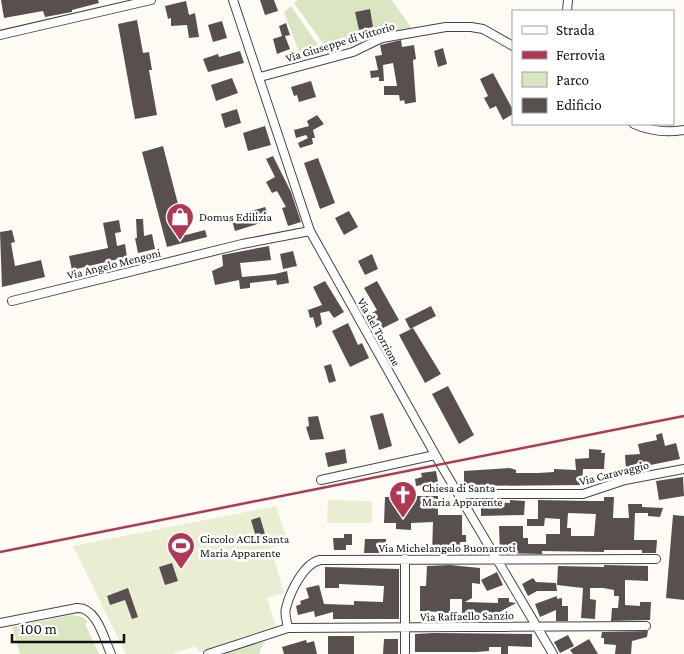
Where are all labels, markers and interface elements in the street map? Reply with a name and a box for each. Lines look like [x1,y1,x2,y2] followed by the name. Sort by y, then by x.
[512,10,674,125] legend
[284,19,396,65] street label: Via Giuseppe di Vittorio
[556,22,595,38] text: Strada
[556,47,605,63] text: Ferrovia
[556,72,589,88] text: Parco
[556,97,602,113] text: Edificio
[165,202,195,241] shop icon: Domus Edilizia
[199,210,272,224] place label: Domus Edilizia
[66,246,162,282] street label: Via Angelo Mengoni
[354,295,404,369] street label: Via del Torrione
[578,458,650,488] street label: Via Caravaggio
[388,480,418,519] church icon: Chiesa di Santa Maria Apparente
[422,481,503,509] place label: Chiesa di Santa Maria Apparente
[166,531,196,570] sports icon: Circolo ACLI Santa Maria Apparente
[200,532,290,560] place label: Circolo ACLI Santa Maria Apparente
[378,541,516,555] street label: Via Michelangelo Buonarroti
[420,608,514,624] street label: Via Raffaello Sanzio
[12,612,125,644] scale bar
[20,621,57,637] text: 100 m

